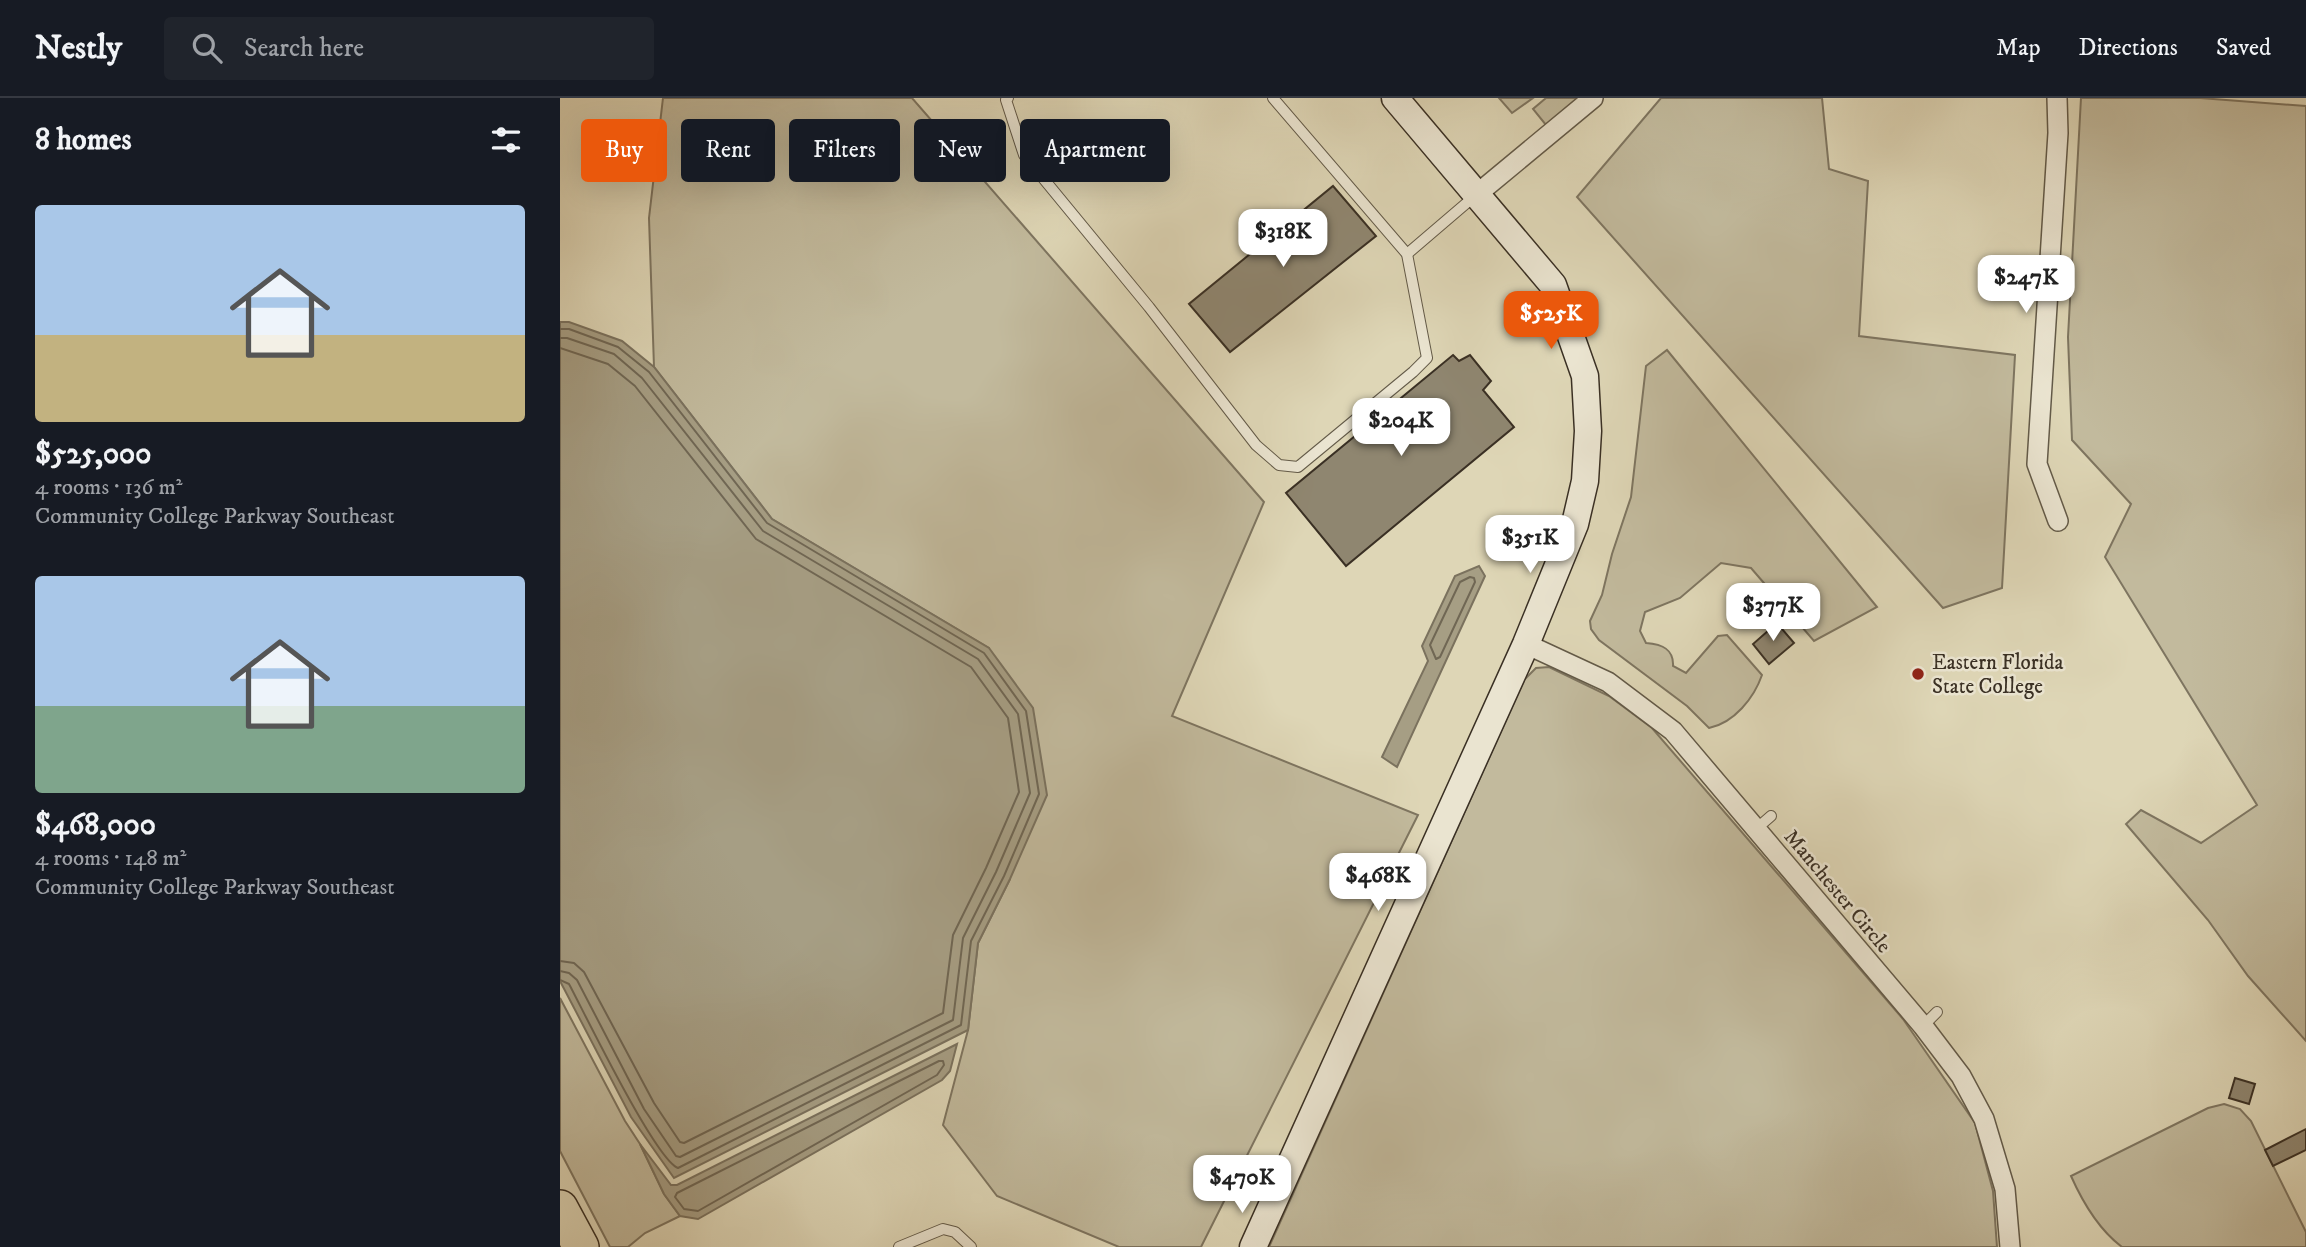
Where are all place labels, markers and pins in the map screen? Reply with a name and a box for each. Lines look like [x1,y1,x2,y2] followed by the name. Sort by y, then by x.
[1234,209,1332,269] pin: $318K
[1977,256,2075,315] pin: $247K
[1502,292,1600,351] pin: $525K
[1352,398,1450,458] pin: $204K
[1481,516,1579,575] pin: $351K
[1724,584,1822,643] pin: $377K
[1932,650,2063,700] place label: Eastern Florida State College
[1910,666,1926,682] marker: Eastern Florida State College
[1329,854,1427,913] pin: $468K
[1193,1156,1291,1215] pin: $470K

